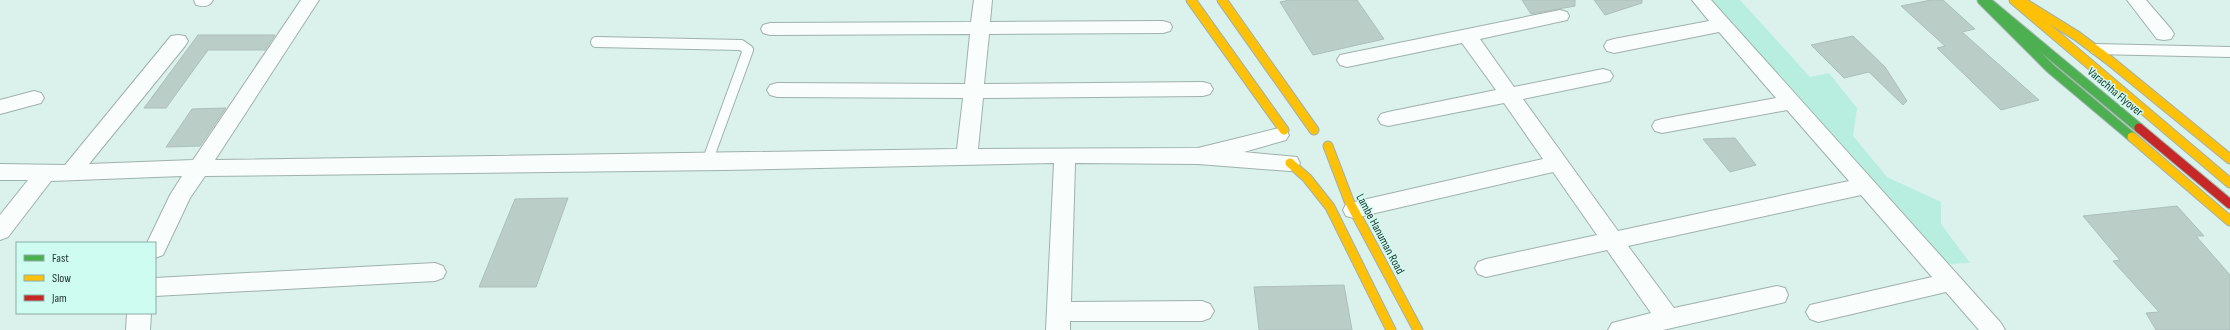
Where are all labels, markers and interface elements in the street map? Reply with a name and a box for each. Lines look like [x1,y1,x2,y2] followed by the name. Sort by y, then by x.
[2084,64,2146,120] street label: Varachha Flyover
[1353,191,1407,277] street label: Lambe Hanuman Road
[16,242,156,314] legend
[52,251,69,266] text: Fast
[52,271,71,286] text: Slow
[51,291,67,306] text: Jam

